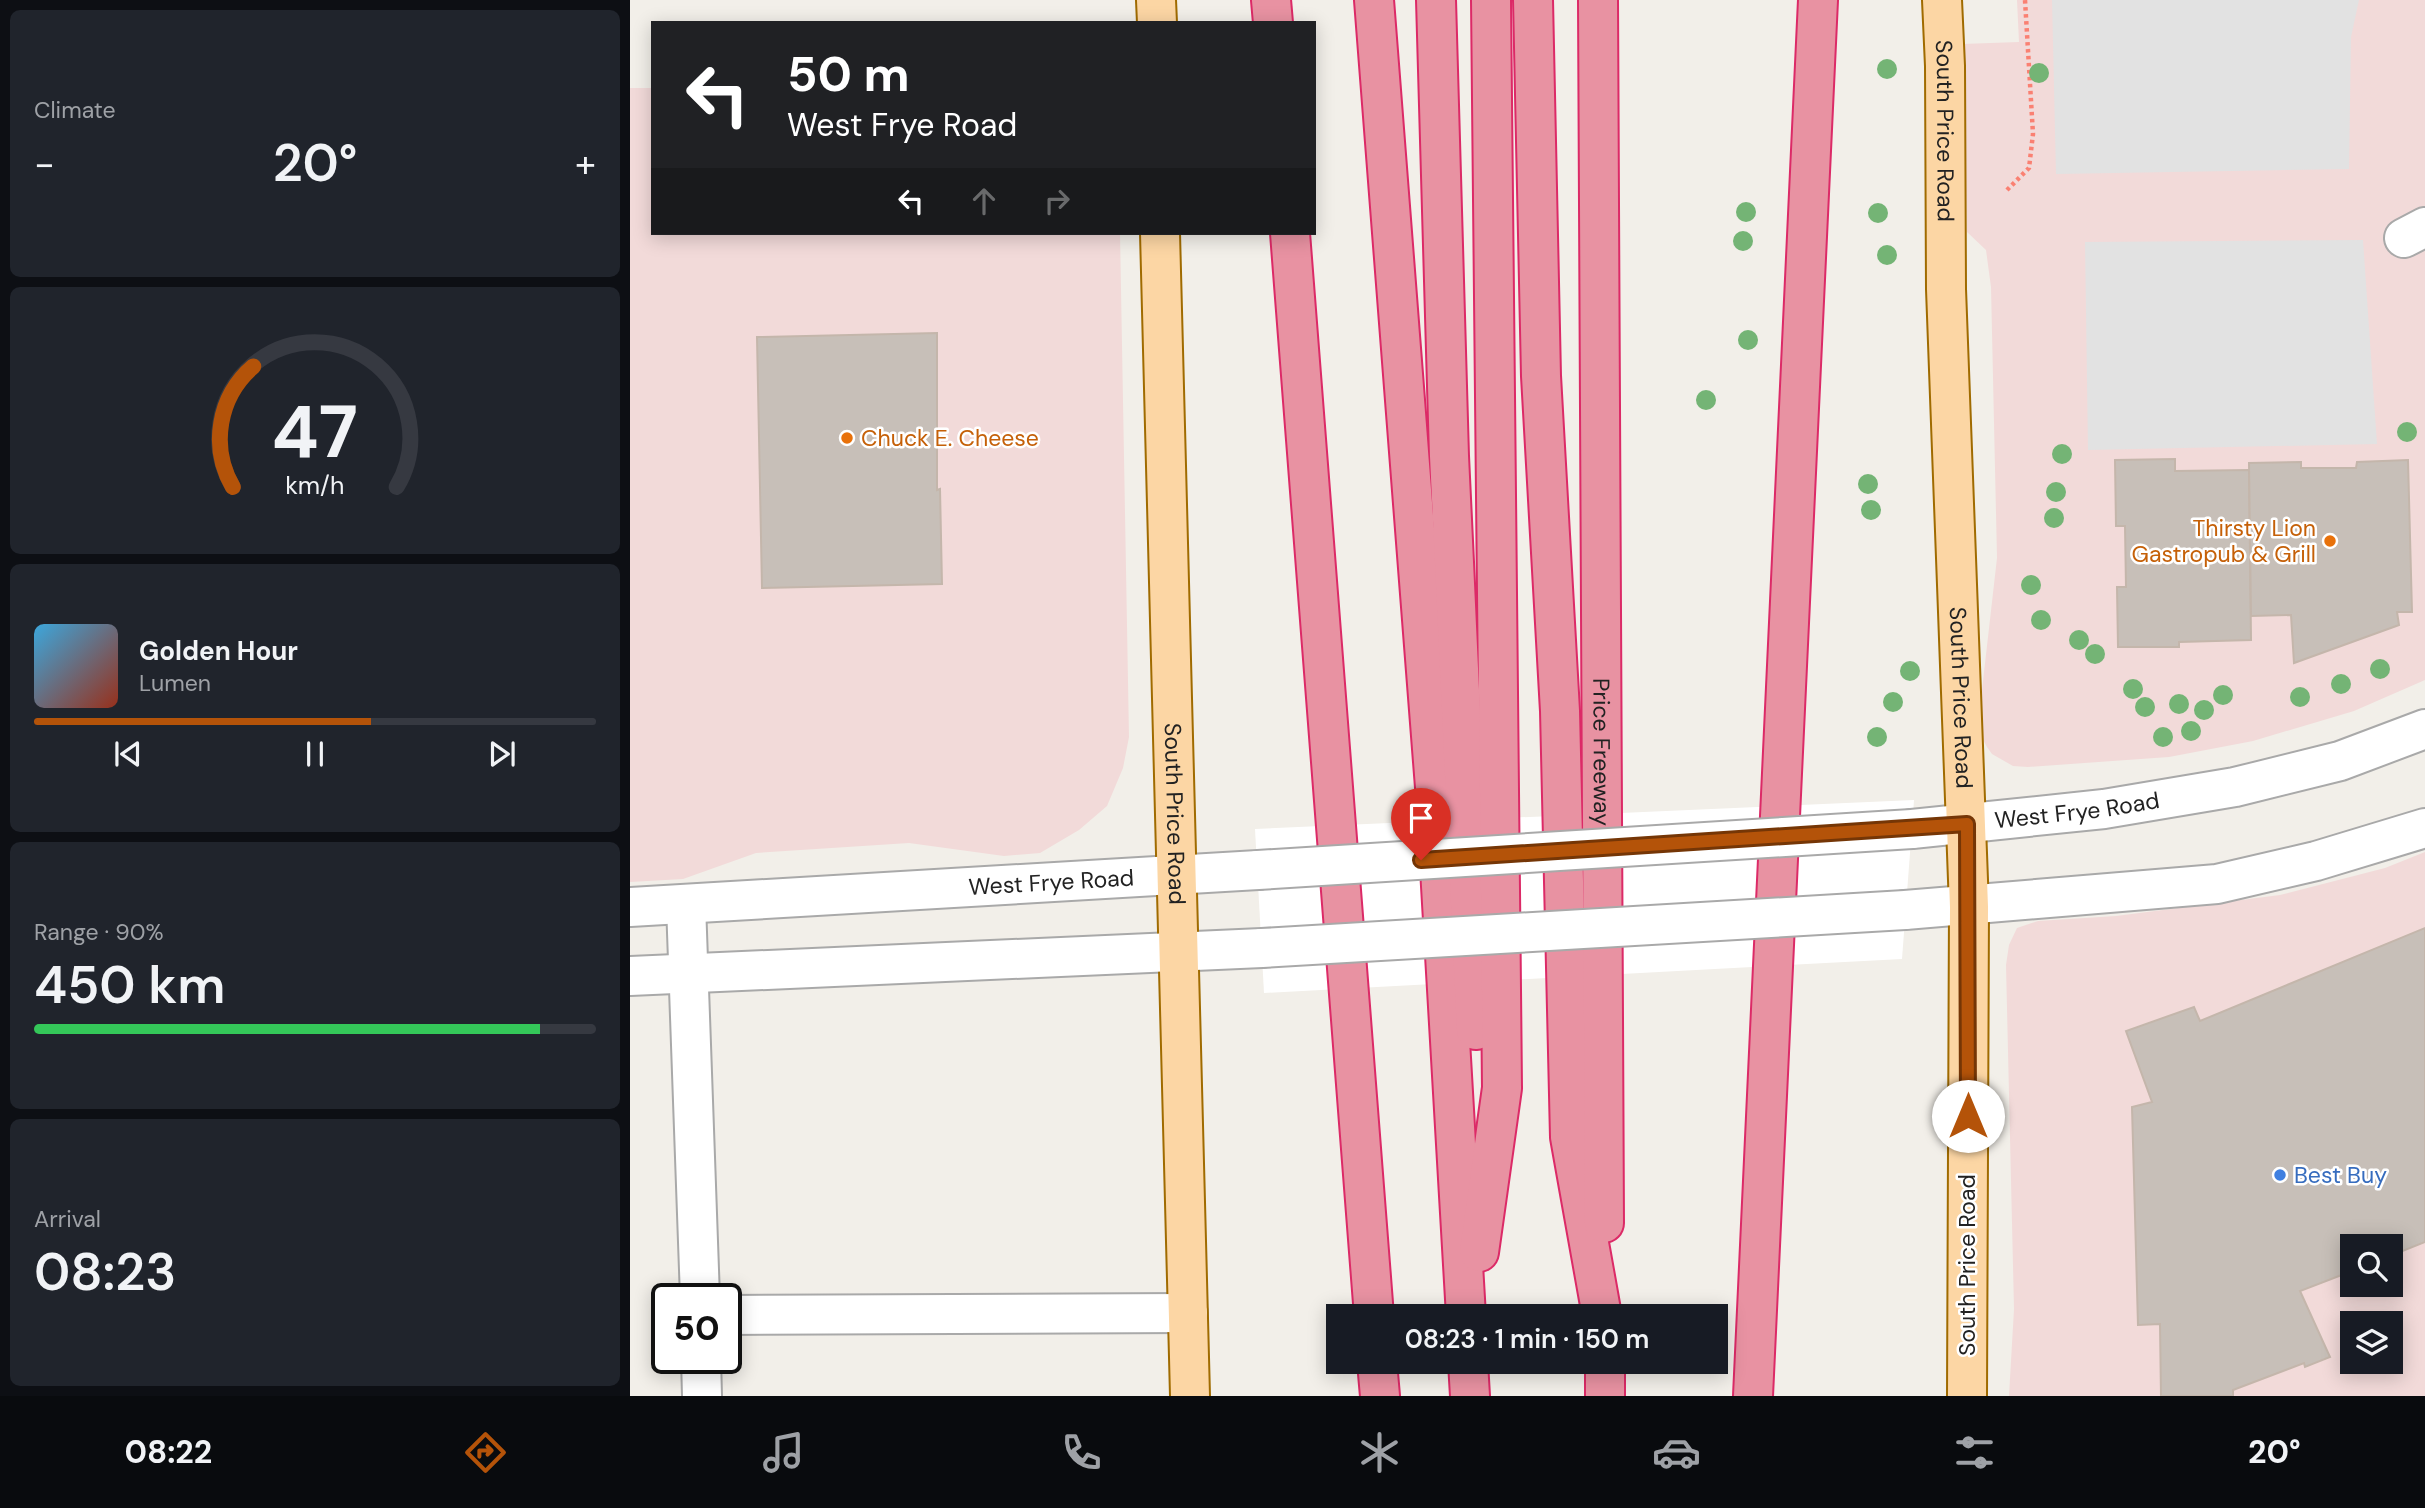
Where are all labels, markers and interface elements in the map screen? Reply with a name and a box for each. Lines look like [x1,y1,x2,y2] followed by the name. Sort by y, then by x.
[1929,39,1961,222] street label: South Price Road
[787,42,910,106] text: 50 m
[672,49,763,140] icon: left
[34,95,116,125] text: Climate
[787,104,1017,146] text: West Frye Road
[273,129,357,197] text: 20°
[34,139,55,189] text: −
[575,139,596,189] text: +
[892,182,930,220] icon: left
[965,182,1003,220] icon: ahead
[1038,182,1076,220] icon: right
[272,385,358,480] text: 47
[861,423,1039,453] place label: Chuck E. Cheese
[839,430,855,446] marker: Chuck E. Cheese
[285,469,345,502] text: km/h
[2131,513,2316,569] place label: Thirsty Lion Gastropub & Grill
[2322,533,2338,549] marker: Thirsty Lion Gastropub & Grill
[1943,606,1980,789] street label: South Price Road
[139,634,298,668] text: Golden Hour
[139,668,211,698] text: Lumen
[1586,678,1617,826] street label: Price Freeway
[1158,723,1192,905] street label: South Price Road
[109,735,147,773] icon: previous
[296,735,334,773] icon: pause
[483,735,521,773] icon: next
[1993,785,2162,835] street label: West Frye Road
[1391,788,1451,860] pin
[1402,799,1440,837] icon: arrive
[968,862,1135,902] street label: West Frye Road
[34,917,164,947] text: Range · 90%
[34,951,225,1019] text: 450 km
[1931,1079,2005,1153] position arrow
[2294,1160,2387,1190] place label: Best Buy
[2272,1167,2288,1183] marker: Best Buy
[1952,1174,1982,1356] street label: South Price Road
[34,1204,101,1234] text: Arrival
[2340,1234,2403,1374] map controls
[2340,1234,2403,1297] button: search
[34,1238,176,1306] text: 08:23
[651,1283,742,1374] speed limit sign: 50
[2340,1311,2403,1374] button: layers
[1405,1322,1649,1356] text: 08:23 · 1 min · 150 m
[461,1428,510,1477] icon: directions
[759,1428,808,1477] icon: music
[1057,1428,1106,1477] icon: phone
[1355,1428,1404,1477] icon: climate
[1652,1428,1701,1477] icon: car
[1950,1428,1999,1477] icon: filters
[124,1431,212,1473] text: 08:22
[2248,1431,2301,1473] text: 20°

